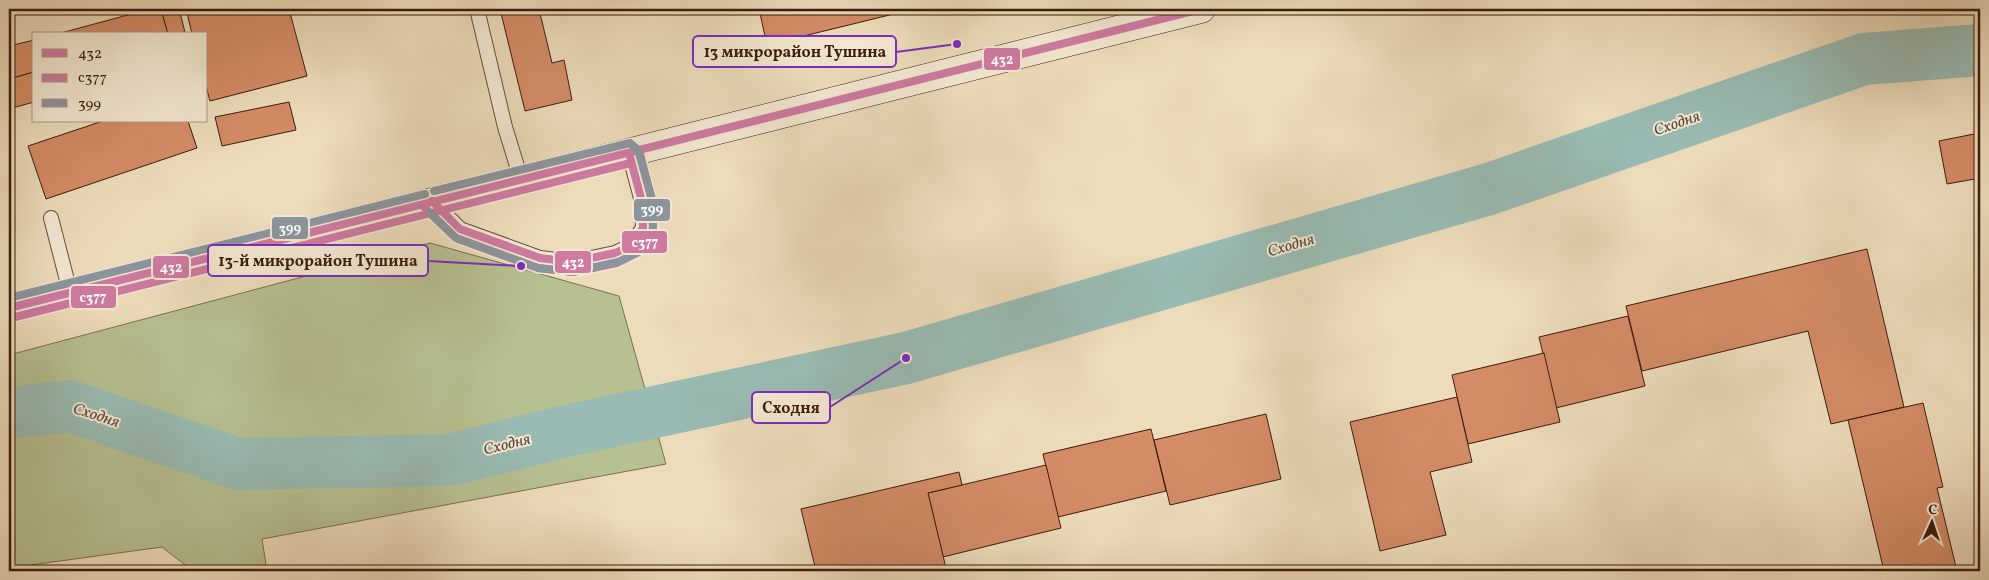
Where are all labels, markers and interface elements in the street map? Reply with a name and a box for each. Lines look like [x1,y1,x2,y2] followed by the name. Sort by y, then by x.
[32,32,208,122] legend
[693,36,896,67] callout: 13 микрорайон Тушина
[704,42,887,64] text: 13 микрорайон Тушина
[78,44,102,65] text: 432
[983,47,1021,71] line badge: 432
[991,51,1013,70] text: 432
[78,68,107,89] text: с377
[78,94,101,115] text: 399
[1651,106,1703,142] water label: Сходня
[633,198,671,222] line badge: 399
[641,201,663,220] text: 399
[271,216,309,240] line badge: 399
[279,220,301,239] text: 399
[1265,229,1317,263] water label: Сходня
[621,230,668,254] line badge: с377
[631,234,659,253] text: с377
[208,245,428,276] callout: 13-й микрорайон Тушина
[554,250,592,274] line badge: 432
[218,251,418,273] text: 13-й микрорайон Тушина
[562,254,584,273] text: 432
[152,255,190,279] line badge: 432
[160,259,182,278] text: 432
[70,285,117,309] line badge: с377
[79,289,107,308] text: с377
[752,392,830,423] callout: Сходня
[70,398,122,434] water label: Сходня
[762,398,820,420] text: Сходня
[481,429,533,461] water label: Сходня
[1906,498,1956,548] north arrow
[1928,501,1938,520] text: С

